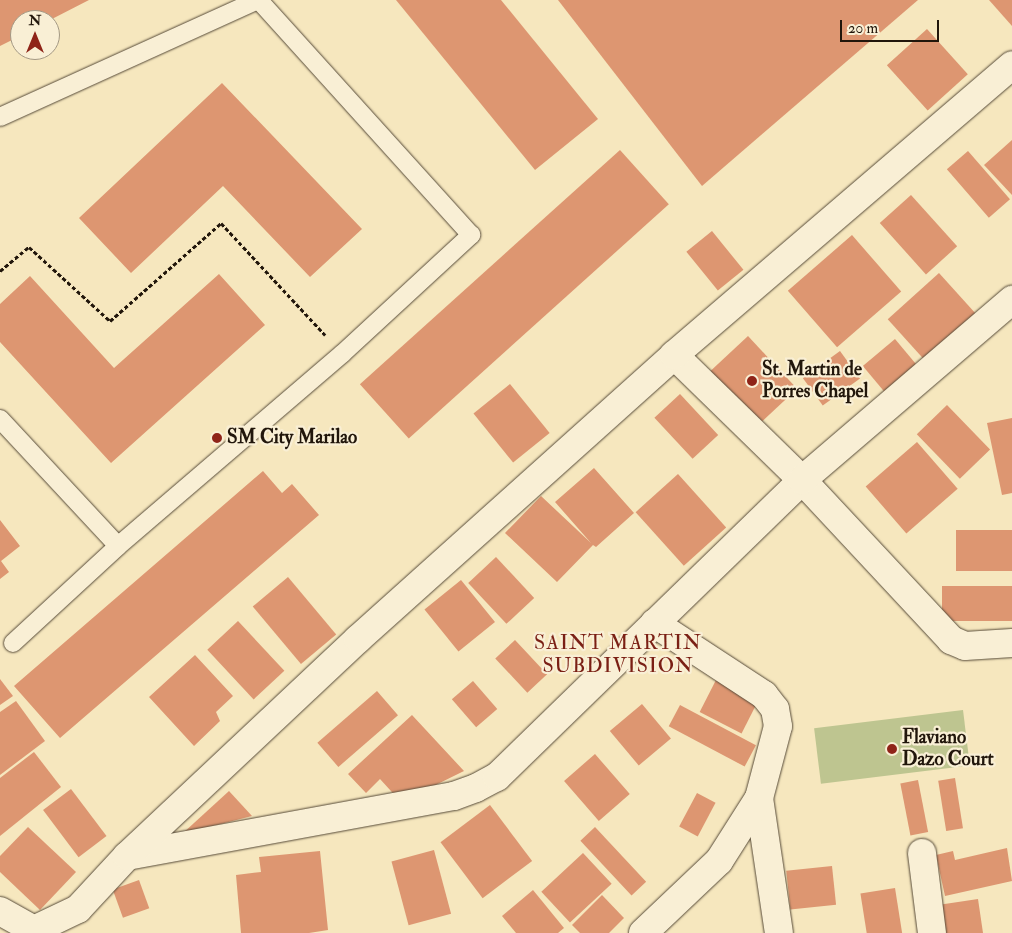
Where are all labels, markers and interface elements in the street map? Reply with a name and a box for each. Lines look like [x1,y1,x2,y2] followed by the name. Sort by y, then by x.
[10,10,60,60] north arrow
[842,10,941,42] scale bar
[29,12,41,29] text: N
[848,19,878,38] text: 20 m
[762,359,868,403] place label: St. Martin de Porres Chapel
[746,375,758,387] marker: St. Martin de Porres Chapel
[227,427,357,449] place label: SM City Marilao
[211,432,223,444] marker: SM City Marilao
[533,631,703,678] district label: SAINT MARTIN SUBDIVISION
[902,727,994,771] place label: Flaviano Dazo Court
[886,743,898,755] marker: Flaviano Dazo Court

